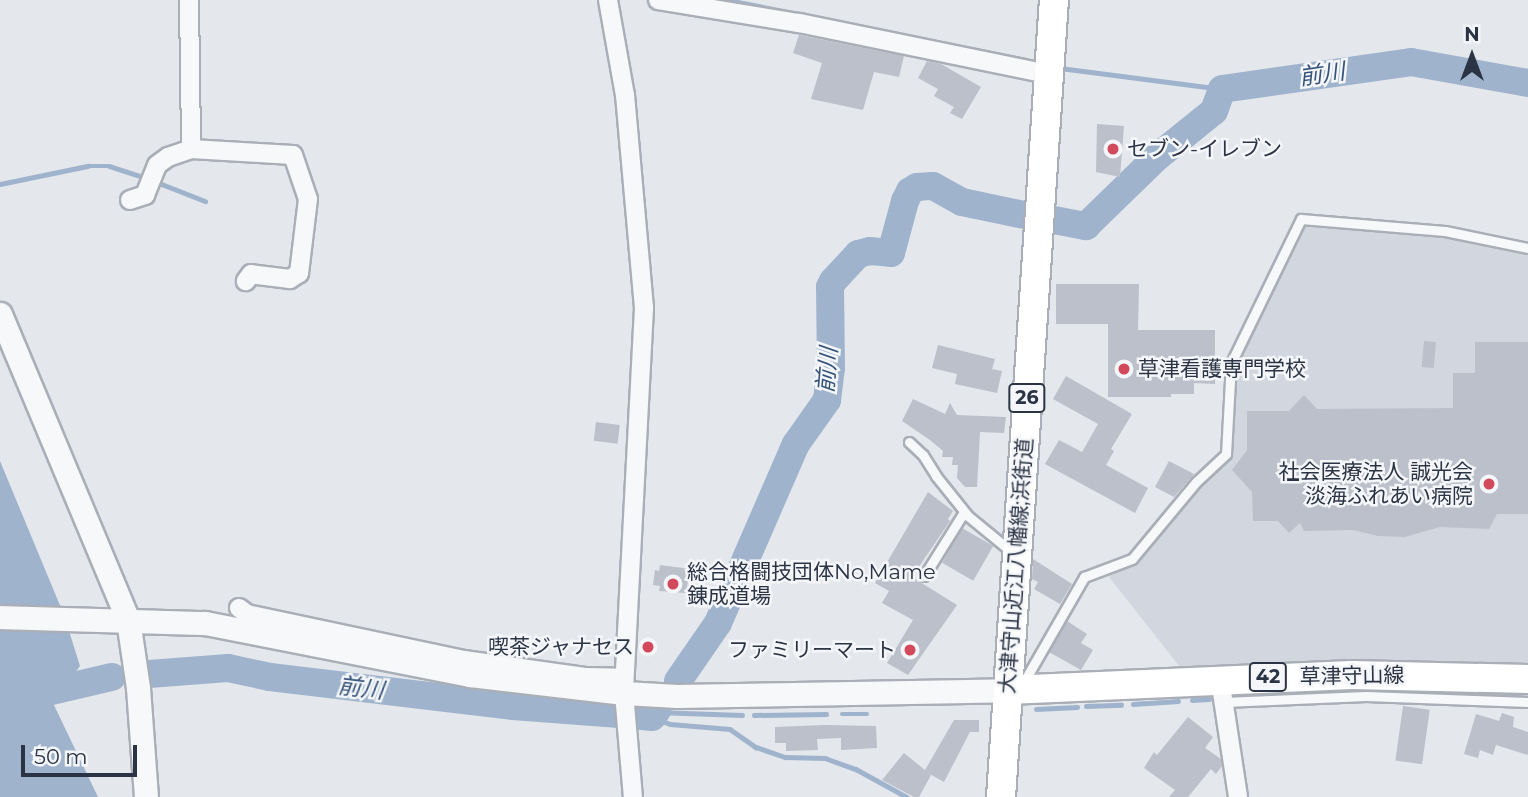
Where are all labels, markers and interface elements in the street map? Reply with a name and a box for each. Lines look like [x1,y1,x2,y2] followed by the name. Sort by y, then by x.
[1437,21,1507,91] north arrow
[1464,23,1480,46] text: N
[1297,57,1347,91] water label: 前川
[1127,136,1282,162] place label: セブン-イレブン
[1105,141,1121,157] marker: セブン-イレブン
[811,346,843,394] water label: 前川
[1138,356,1306,382] place label: 草津看護専門学校
[1116,361,1132,377] marker: 草津看護専門学校
[1008,382,1046,414] road number: 26
[994,437,1038,695] street label: 大津守山近江八幡線;浜街道
[1278,459,1473,509] place label: 社会医療法人 誠光会 淡海ふれあい病院
[1479,474,1499,494] marker: 社会医療法人 誠光会 淡海ふれあい病院
[687,559,936,609] place label: 総合格闘技団体No,Mame 錬成道場
[665,576,681,592] marker: 総合格闘技団体No,Mame 錬成道場
[487,634,634,660] place label: 喫茶ジャナセス
[728,637,896,663] place label: ファミリーマート
[640,639,656,655] marker: 喫茶ジャナセス
[902,642,918,658] marker: ファミリーマート
[1249,662,1287,692] road number: 42
[1299,662,1405,690] street label: 草津守山線
[336,671,386,705] water label: 前川
[24,730,140,774] scale bar
[34,744,88,769] text: 50 m

